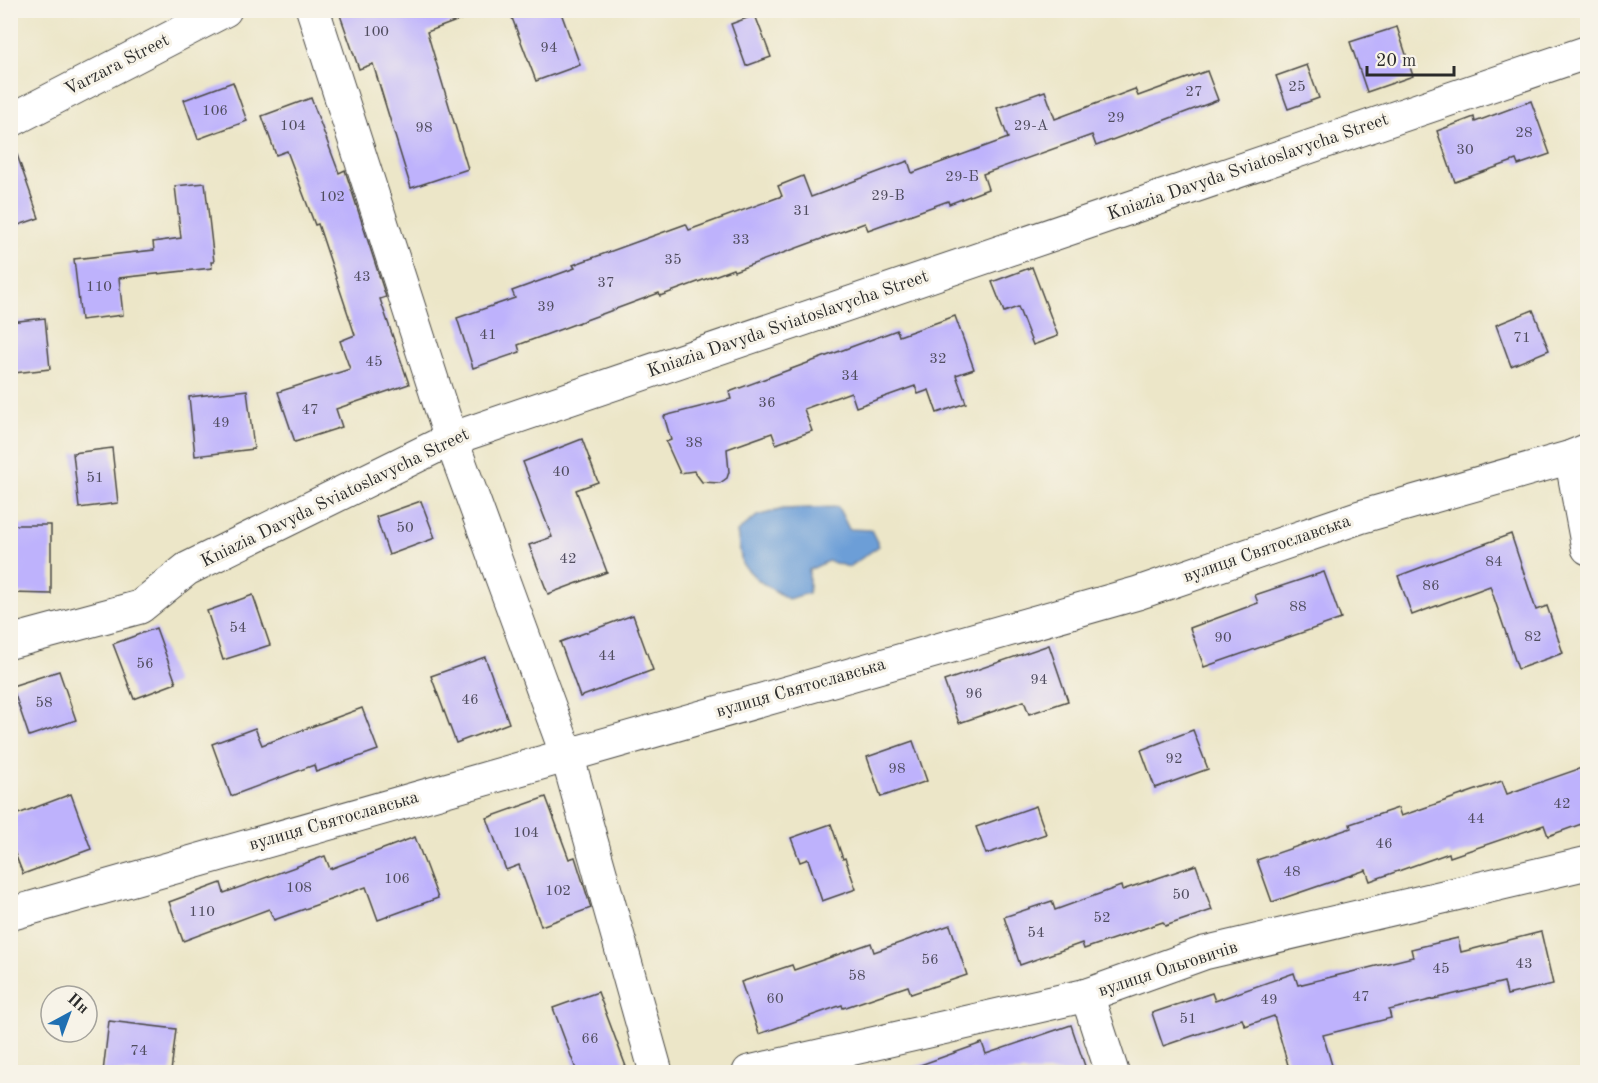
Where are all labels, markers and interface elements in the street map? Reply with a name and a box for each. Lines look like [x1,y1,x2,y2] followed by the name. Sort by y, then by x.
[363,25,389,40] house number: 100
[62,31,172,99] street label: Varzara Street
[1367,39,1454,77] scale bar
[540,41,558,56] house number: 94
[1376,52,1416,70] text: 20 m
[1288,80,1306,95] house number: 25
[1185,85,1203,100] house number: 27
[202,104,228,119] house number: 106
[1105,110,1391,224] street label: Kniazia Davyda Sviatoslavycha Street
[1107,111,1125,126] house number: 29
[280,119,306,134] house number: 104
[1014,119,1049,134] house number: 29-А
[415,121,433,136] house number: 98
[1515,126,1533,141] house number: 28
[1456,143,1474,158] house number: 30
[945,170,979,185] house number: 29-Б
[871,189,905,204] house number: 29-В
[319,190,345,205] house number: 102
[793,204,811,219] house number: 31
[732,233,750,248] house number: 33
[664,253,682,268] house number: 35
[645,267,931,381] street label: Kniazia Davyda Sviatoslavycha Street
[353,270,371,285] house number: 43
[597,276,615,291] house number: 37
[86,280,112,295] house number: 110
[537,300,555,315] house number: 39
[479,328,497,343] house number: 41
[1513,331,1531,346] house number: 71
[929,352,947,367] house number: 32
[365,355,383,370] house number: 45
[841,369,859,384] house number: 34
[758,396,776,411] house number: 36
[301,403,319,418] house number: 47
[212,416,230,431] house number: 49
[198,425,472,571] street label: Kniazia Davyda Sviatoslavycha Street
[685,436,703,451] house number: 38
[552,465,570,480] house number: 40
[86,471,104,486] house number: 51
[1181,512,1353,586] street label: вулиця Святославська
[396,521,414,536] house number: 50
[559,552,577,567] house number: 42
[1485,555,1503,570] house number: 84
[1422,579,1440,594] house number: 86
[1289,600,1307,615] house number: 88
[229,621,247,636] house number: 54
[1524,630,1542,645] house number: 82
[1214,631,1232,646] house number: 90
[598,649,616,664] house number: 44
[714,655,888,721] street label: вулиця Святославська
[136,657,154,672] house number: 56
[1030,673,1048,688] house number: 94
[965,687,983,702] house number: 96
[461,693,479,708] house number: 46
[35,696,53,711] house number: 58
[1165,752,1183,767] house number: 92
[888,762,906,777] house number: 98
[247,788,421,854] street label: вулиця Святославська
[1553,797,1571,812] house number: 42
[1467,812,1485,827] house number: 44
[513,826,539,841] house number: 104
[1375,837,1393,852] house number: 46
[1283,865,1301,880] house number: 48
[384,872,410,887] house number: 106
[286,881,312,896] house number: 108
[545,884,571,899] house number: 102
[1172,888,1190,903] house number: 50
[189,905,215,920] house number: 110
[1093,911,1111,926] house number: 52
[1027,926,1045,941] house number: 54
[1096,938,1240,1000] street label: вулиця Ольговичів
[921,953,939,968] house number: 56
[1515,957,1533,972] house number: 43
[1432,962,1450,977] house number: 45
[848,969,866,984] house number: 58
[39,984,99,1044] north arrow
[1352,990,1370,1005] house number: 47
[64,991,91,1017] text: Пн
[766,992,784,1007] house number: 60
[1260,993,1278,1008] house number: 49
[1179,1012,1197,1027] house number: 51
[581,1032,599,1047] house number: 66
[130,1044,148,1059] house number: 74

